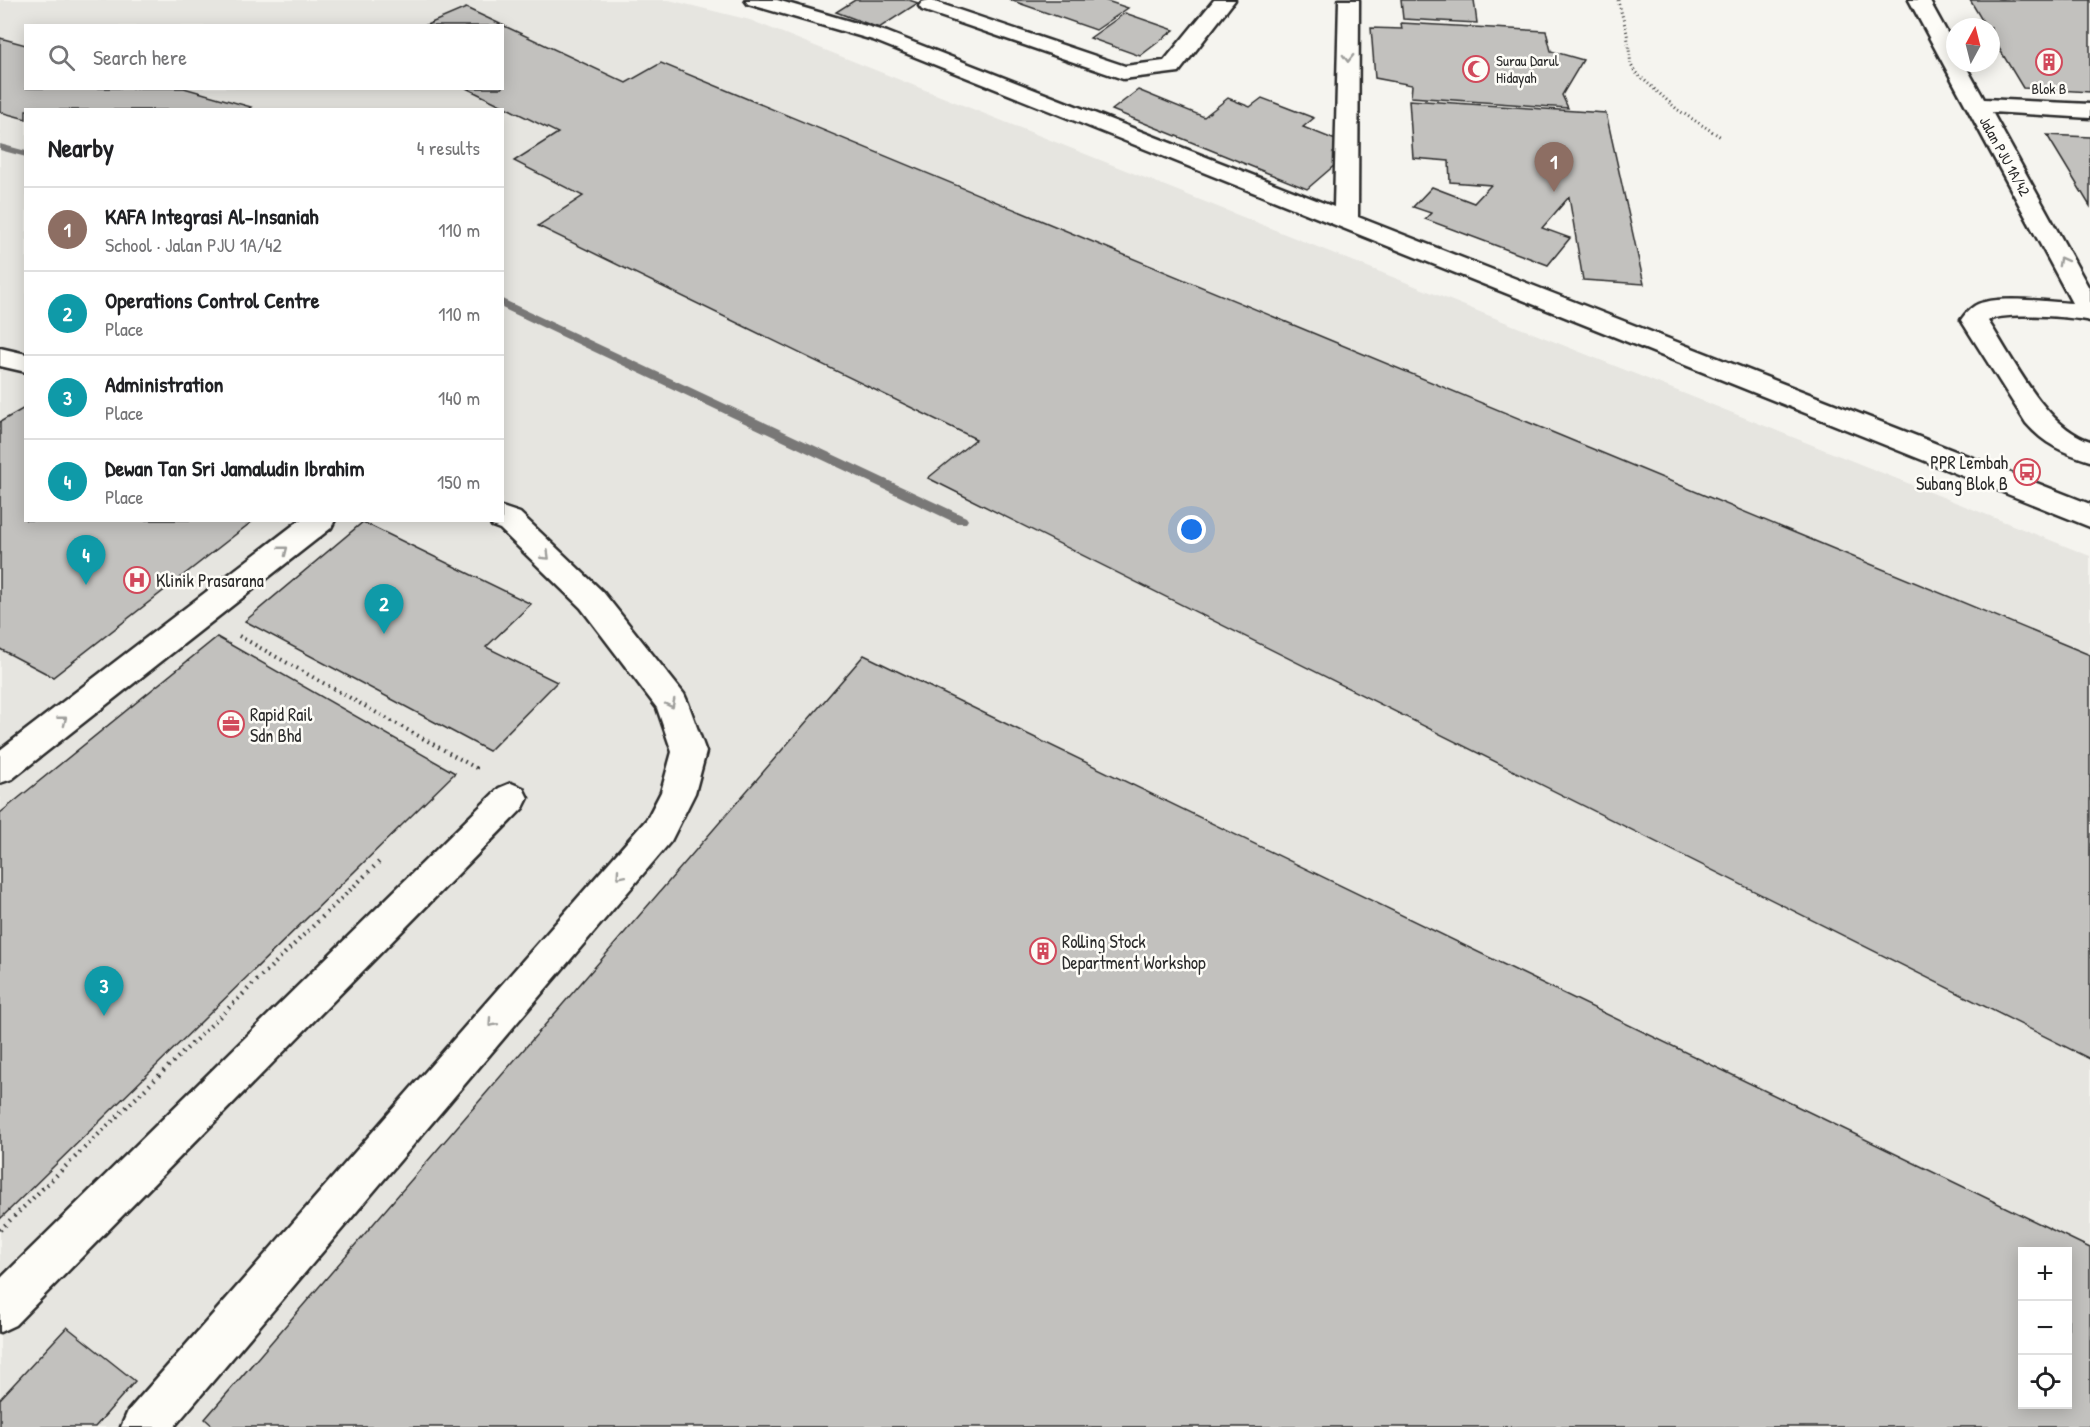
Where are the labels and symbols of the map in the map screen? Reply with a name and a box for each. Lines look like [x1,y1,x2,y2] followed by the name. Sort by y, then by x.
[1946,18,2000,72] north arrow
[2034,47,2064,77] building icon: Blok B
[1496,50,1559,88] place label: Surau Darul Hidayah
[1342,54,1354,63] one-way arrow
[1461,54,1491,84] mosque icon: Surau Darul Hidayah
[2032,78,2066,99] place label: Blok B
[1975,113,2035,199] street label: Jalan PJU 1A/42
[1534,142,1574,192] pin: 1
[2058,257,2069,268] one-way arrow
[1916,450,2008,496] place label: PPR Lembah Subang Blok B
[2012,457,2042,487] bus stop icon: PPR Lembah Subang Blok B
[1177,515,1206,544] your location
[66,536,106,585] pin: 4
[277,546,288,557] one-way arrow
[540,549,550,560] one-way arrow
[122,565,152,595] hospital icon: Klinik Prasarana
[156,568,264,593] place label: Klinik Prasarana
[364,584,404,634] pin: 2
[664,698,676,709] one-way arrow
[250,702,312,748] place label: Rapid Rail Sdn Bhd
[216,709,246,739] office icon: Rapid Rail Sdn Bhd
[56,717,67,728] one-way arrow
[616,868,627,879] one-way arrow
[1062,929,1206,975] place label: Rolling Stock Department Workshop
[1028,936,1058,966] building icon: Rolling Stock Department Workshop
[84,966,124,1016] pin: 3
[488,1016,499,1027] one-way arrow

